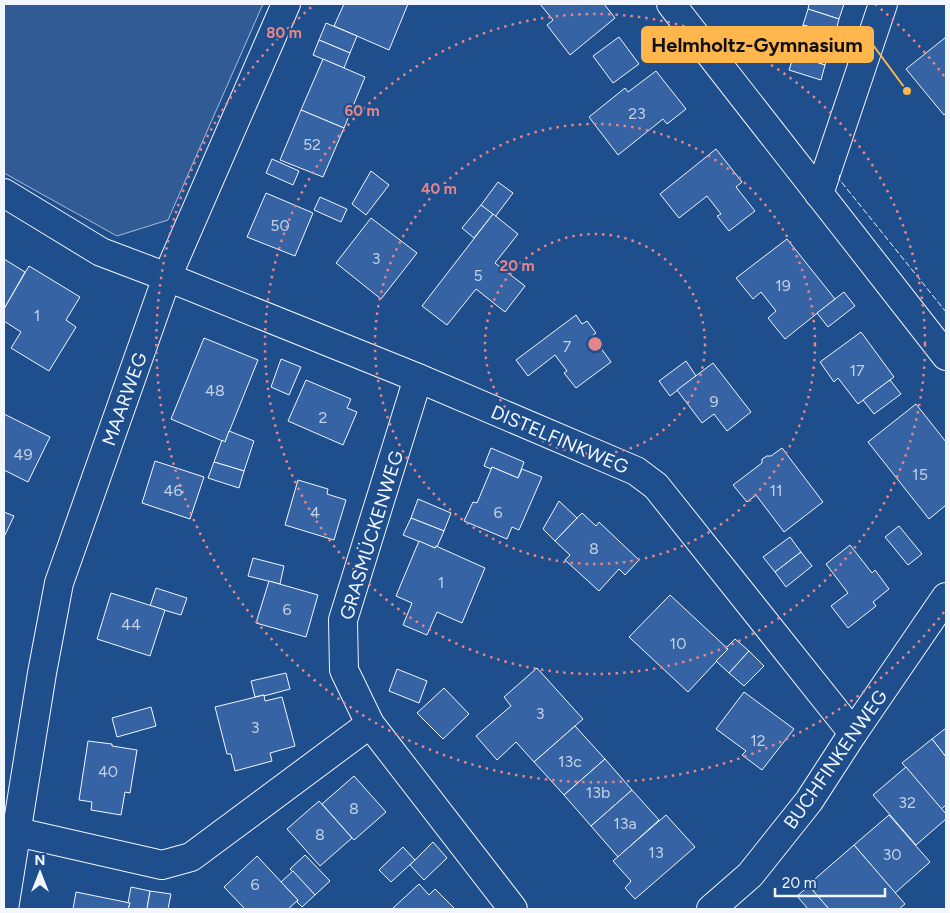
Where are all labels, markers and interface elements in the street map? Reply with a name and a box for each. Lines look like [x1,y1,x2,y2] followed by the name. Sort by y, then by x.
[266,24,302,42] text: 80 m
[642,27,873,62] callout: Helmholtz-Gymnasium
[651,33,863,57] text: Helmholtz-Gymnasium
[344,102,380,120] text: 60 m
[628,104,646,123] house number: 23
[303,135,321,154] house number: 52
[421,180,457,198] text: 40 m
[270,216,290,235] house number: 50
[372,249,380,268] house number: 3
[499,257,535,275] text: 20 m
[473,266,483,285] house number: 5
[775,276,791,295] house number: 19
[34,306,40,325] house number: 1
[586,335,604,353] centre of rings
[563,337,572,356] house number: 7
[97,349,152,449] street label: MAARWEG
[849,361,865,380] house number: 17
[205,381,225,400] house number: 48
[709,392,719,411] house number: 9
[488,400,632,479] street label: DISTELFINKWEG
[319,408,327,427] house number: 2
[14,445,33,464] house number: 49
[335,448,408,622] street label: GRASMÜCKENWEG
[912,465,928,484] house number: 15
[164,481,183,500] house number: 46
[769,481,783,500] house number: 11
[310,503,320,522] house number: 4
[493,503,503,522] house number: 6
[589,539,599,558] house number: 8
[438,573,444,592] house number: 1
[282,600,292,619] house number: 6
[121,615,141,634] house number: 44
[670,634,686,653] house number: 10
[779,685,892,833] street label: BUCHFINKENWEG
[536,704,544,723] house number: 3
[251,718,259,737] house number: 3
[750,731,766,750] house number: 12
[558,752,582,771] house number: 13c
[98,762,118,781] house number: 40
[586,783,610,802] house number: 13b
[898,793,916,812] house number: 32
[349,799,359,818] house number: 8
[613,814,637,833] house number: 13a
[315,825,325,844] house number: 8
[648,843,664,862] house number: 13
[883,845,901,864] house number: 30
[15,848,65,898] north arrow
[35,852,45,869] text: N
[775,866,885,898] scale bar
[782,874,816,892] text: 20 m
[250,875,260,894] house number: 6

